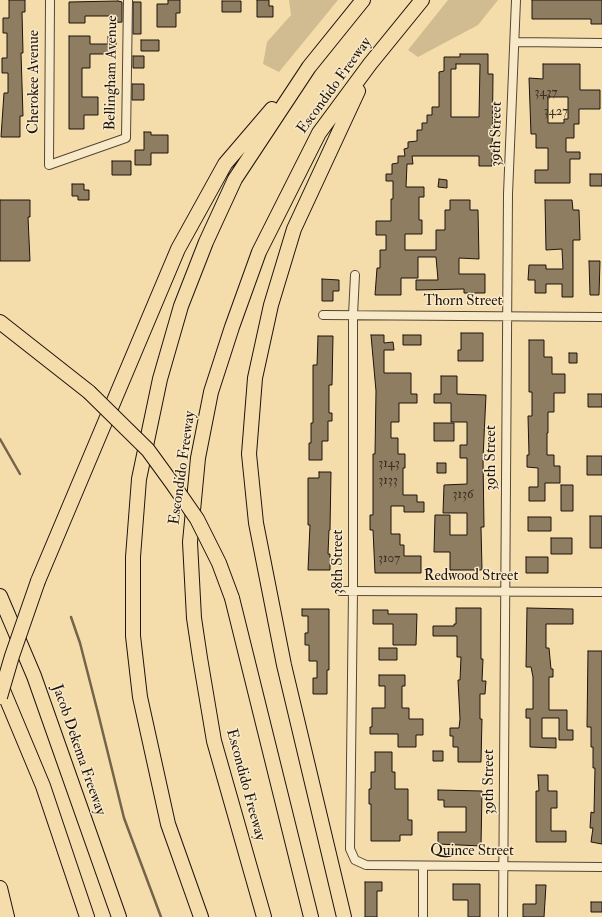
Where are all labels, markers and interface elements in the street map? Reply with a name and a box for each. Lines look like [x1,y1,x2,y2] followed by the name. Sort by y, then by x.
[102,15,122,131] street label: Bellingham Avenue
[26,30,44,134] street label: Cherokee Avenue
[294,34,376,138] street label: Escondido Freeway
[535,85,557,101] house number: 3437
[487,101,507,167] street label: 39th Street
[544,104,568,120] house number: 3427
[424,293,502,311] street label: Thorn Street
[166,410,200,526] street label: Escondido Freeway
[483,425,501,491] street label: 39th Street
[378,456,400,472] house number: 3143
[378,473,398,489] house number: 3133
[452,487,474,503] house number: 3136
[330,530,348,594] street label: 38th Street
[378,551,400,567] house number: 3107
[424,568,518,586] street label: Redwood Street
[47,682,109,818] street label: Jacob Dekema Freeway
[221,727,269,843] street label: Escondido Freeway
[481,749,499,815] street label: 39th Street
[430,843,514,861] street label: Quince Street

